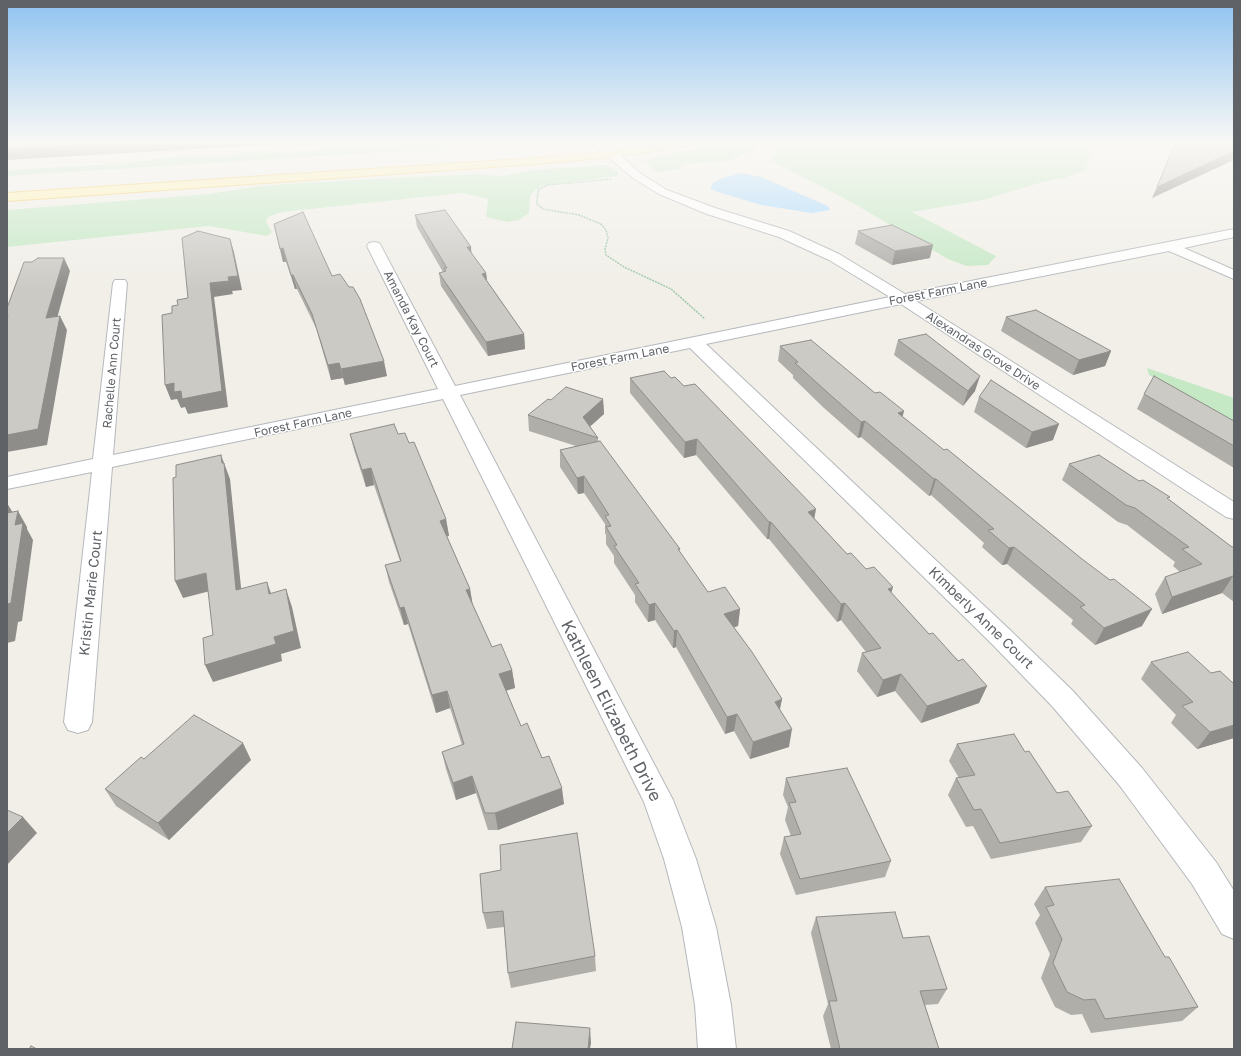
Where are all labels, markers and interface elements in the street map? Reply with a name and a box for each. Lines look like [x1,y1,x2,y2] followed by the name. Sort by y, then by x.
[380,268,442,370] street label: Amanda Kay Court
[888,275,988,309] street label: Forest Farm Lane
[923,309,1043,393] street label: Alexandras Grove Drive
[100,317,124,429] street label: Rachelle Ann Court
[570,341,670,375] street label: Forest Farm Lane
[253,406,353,440] street label: Forest Farm Lane
[76,529,106,657] street label: Kristin Marie Court
[925,564,1037,672] street label: Kimberly Anne Court
[556,617,666,805] street label: Kathleen Elizabeth Drive

